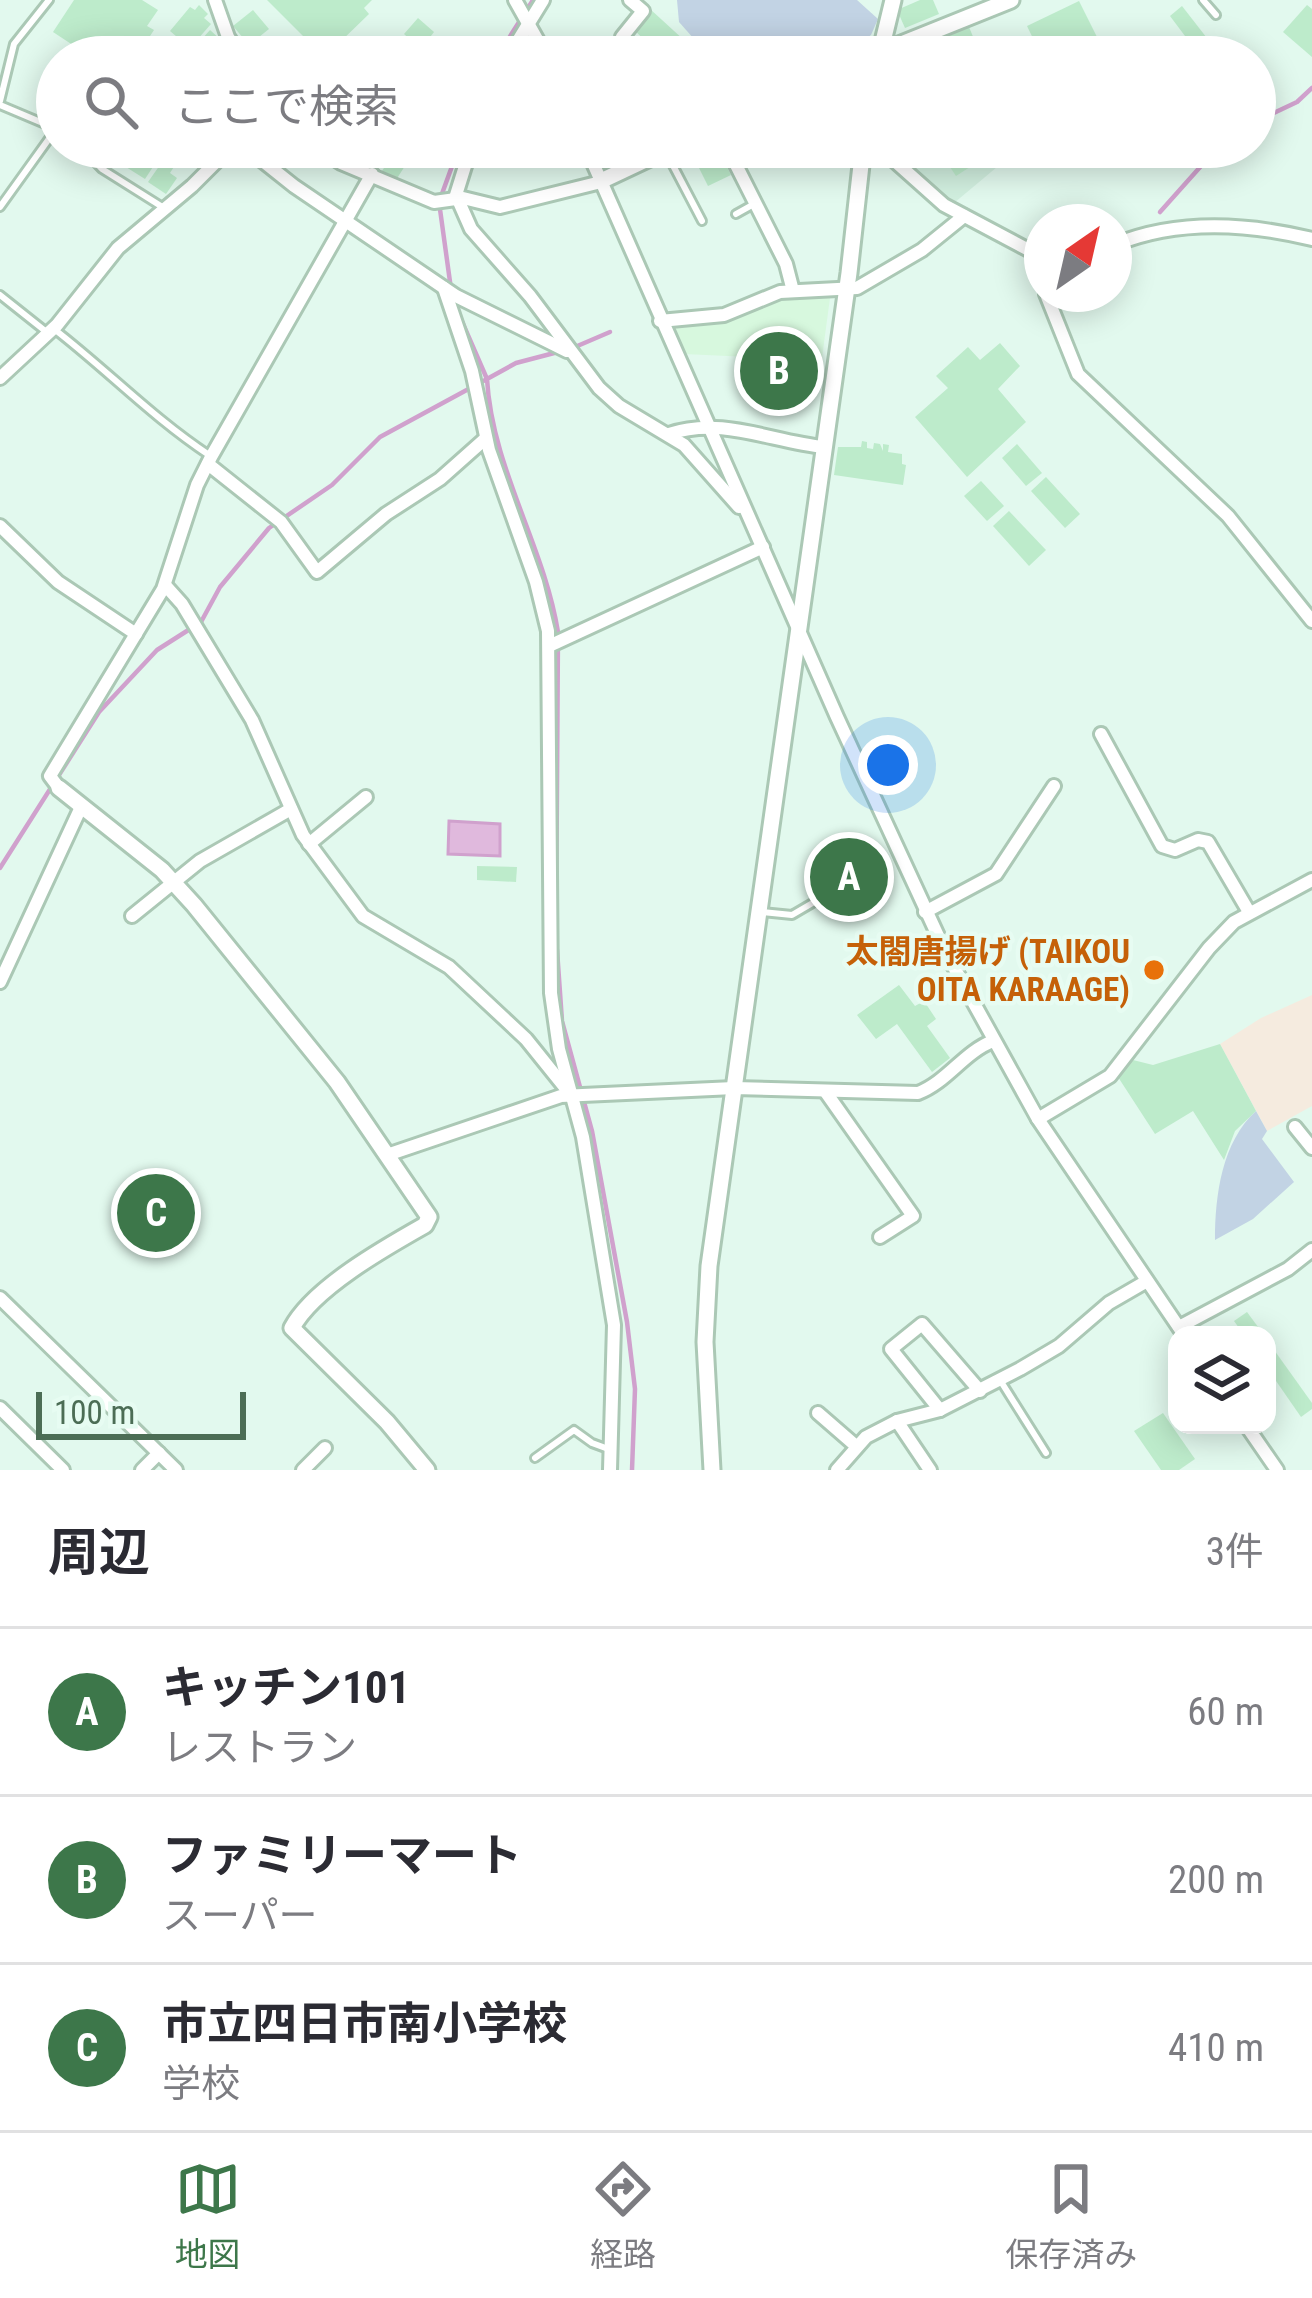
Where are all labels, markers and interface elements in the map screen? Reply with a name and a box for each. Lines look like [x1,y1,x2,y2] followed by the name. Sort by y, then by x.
[36,36,1276,168] search box
[78,69,144,135] icon: search
[174,80,399,133] text: ここで検索
[1024,204,1132,312] north arrow
[740,326,818,416] pin: B
[858,735,918,795] your location
[810,832,888,922] pin: A
[846,932,1130,1009] place label: 太閤唐揚げ (TAIKOU OITA KARAAGE)
[1141,957,1167,983] marker: 太閤唐揚げ (TAIKOU OITA KARAAGE)
[117,1168,195,1258] pin: C
[1168,1326,1276,1434] map controls
[1168,1326,1276,1434] button: layers
[36,1386,246,1439] scale bar
[54,1393,135,1432] text: 100 m
[48,1523,150,1582] text: 周辺
[1206,1529,1264,1575] text: 3件
[162,1661,410,1714] text: キッチン101
[75,1689,99,1735] text: A
[1187,1689,1264,1735] text: 60 m
[162,1725,357,1771] text: レストラン
[162,1829,522,1882] text: ファミリーマート
[76,1857,98,1903] text: B
[1168,1857,1264,1903] text: 200 m
[162,1893,318,1939] text: スーパー
[162,1997,567,2050] text: 市立四日市南小学校
[76,2025,98,2071] text: C
[1168,2025,1264,2071] text: 410 m
[162,2061,240,2107] text: 学校
[175,2156,241,2276] tab: 地図
[590,2156,656,2276] tab: 経路
[1005,2156,1137,2276] tab: 保存済み

